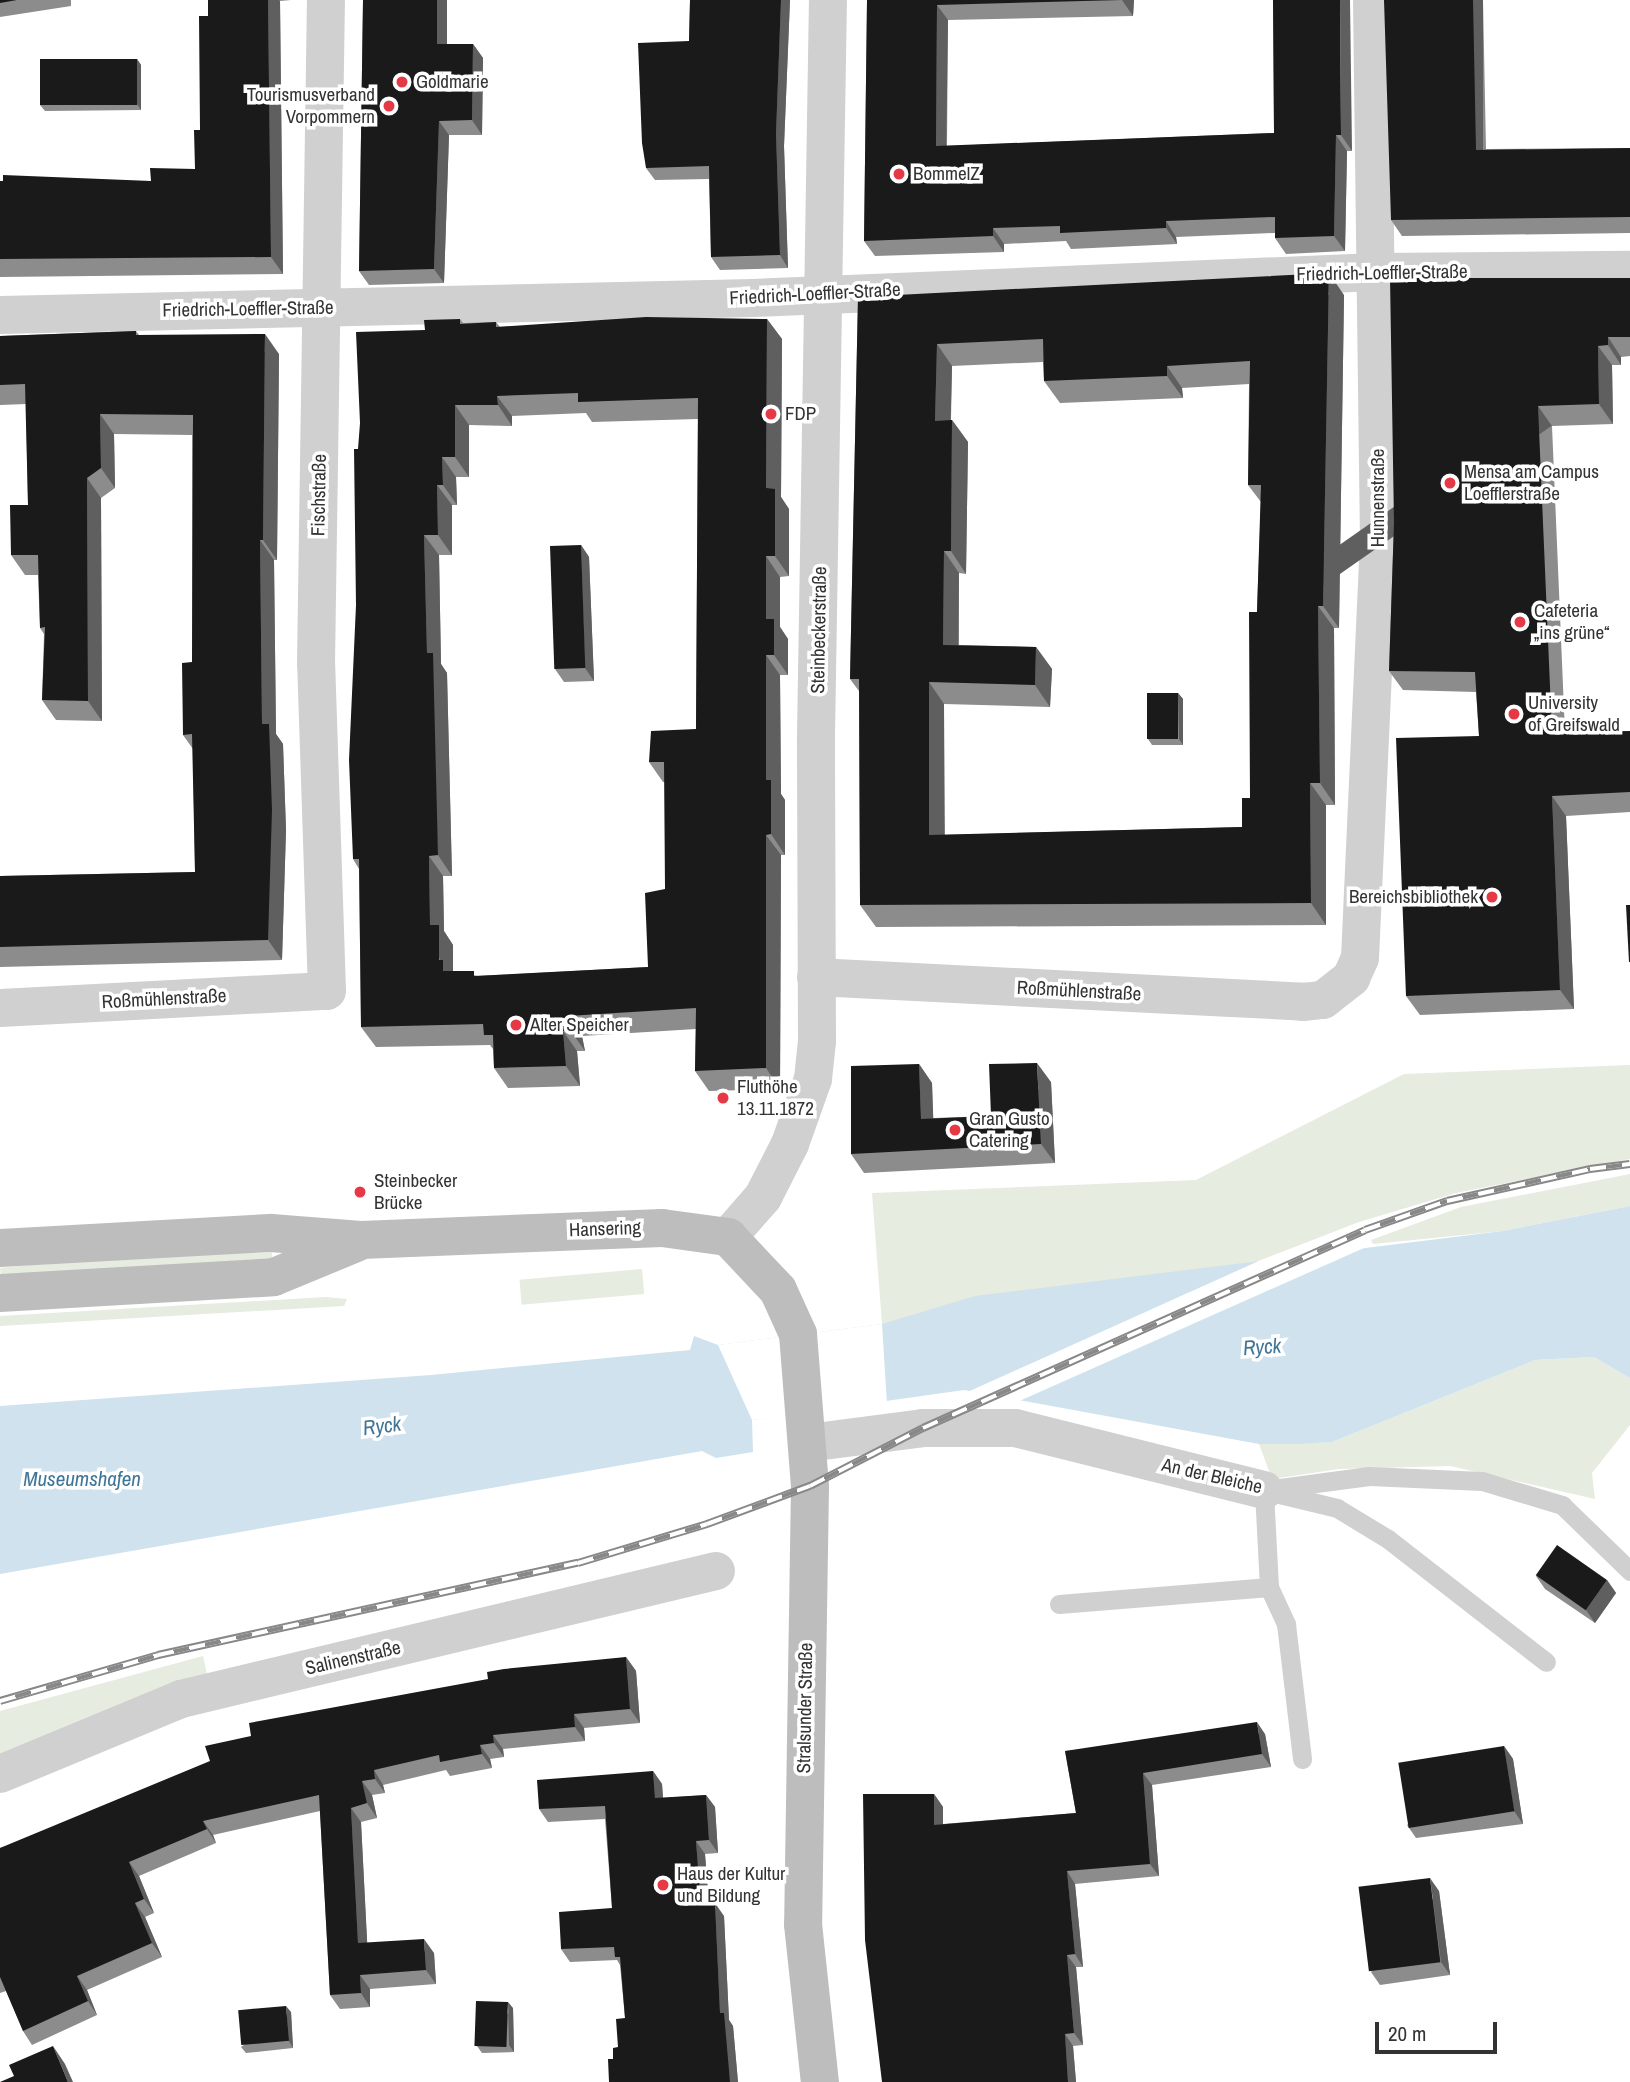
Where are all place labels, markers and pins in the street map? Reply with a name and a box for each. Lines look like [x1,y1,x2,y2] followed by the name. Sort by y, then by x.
[416,71,489,93] place label: Goldmarie
[394,74,410,90] marker: Goldmarie
[247,84,375,128] place label: Tourismusverband Vorpommern
[381,98,397,114] marker: Tourismusverband Vorpommern
[913,163,980,185] place label: BommelZ
[891,166,907,182] marker: BommelZ
[785,403,816,425] place label: FDP
[763,406,779,422] marker: FDP
[1464,461,1599,505] place label: Mensa am Campus Loefflerstraße
[1442,475,1458,491] marker: Mensa am Campus Loefflerstraße
[1534,600,1609,644] place label: Cafeteria „ins grüne“
[1512,614,1528,630] marker: Cafeteria „ins grüne“
[1528,692,1620,736] place label: University of Greifswald
[1506,706,1522,722] marker: University of Greifswald
[1349,886,1478,908] place label: Bereichsbibliothek
[1484,889,1500,905] marker: Bereichsbibliothek
[530,1014,629,1036] place label: Alter Speicher
[508,1017,524,1033] marker: Alter Speicher
[737,1076,814,1120] place label: Fluthöhe 13.11.1872
[715,1090,731,1106] marker: Fluthöhe 13.11.1872
[969,1108,1050,1152] place label: Gran Gusto Catering
[947,1122,963,1138] marker: Gran Gusto Catering
[374,1170,457,1214] place label: Steinbecker Brücke
[352,1184,368,1200] marker: Steinbecker Brücke
[677,1863,785,1907] place label: Haus der Kultur und Bildung
[655,1877,671,1893] marker: Haus der Kultur und Bildung

